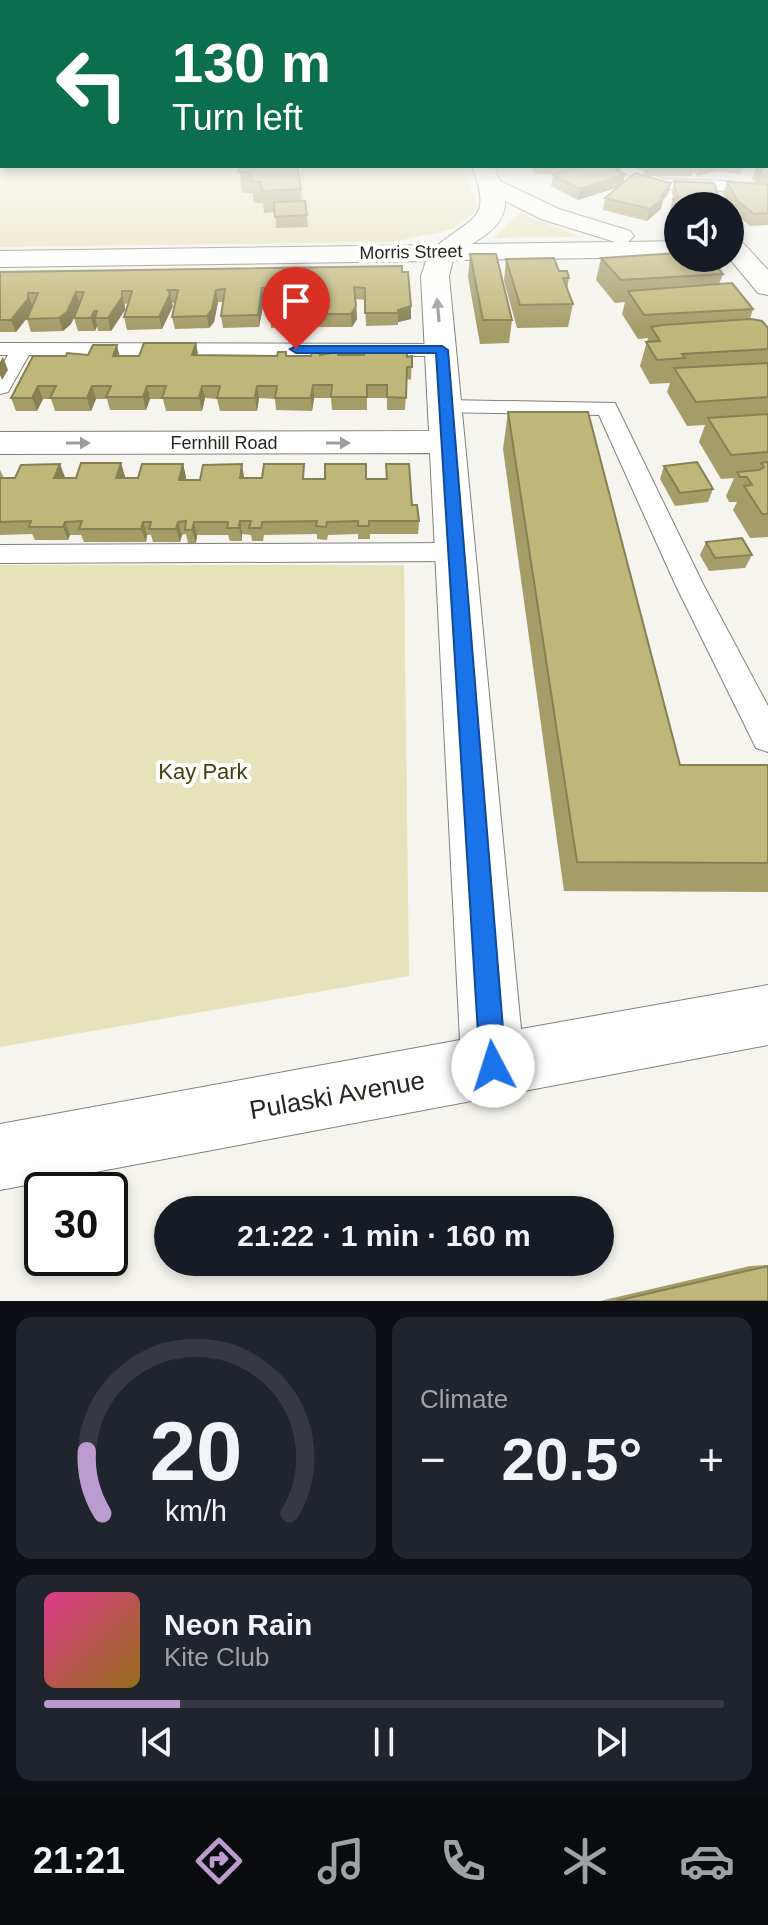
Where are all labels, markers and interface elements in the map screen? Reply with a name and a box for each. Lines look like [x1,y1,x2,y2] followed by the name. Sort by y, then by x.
[172,31,331,94] text: 130 m
[40,32,144,136] icon: left
[172,97,303,138] text: Turn left
[664,192,744,272] map controls
[664,192,744,272] button: sound
[359,241,463,263] street label: Morris Street
[262,267,330,349] pin
[274,279,318,323] icon: arrive
[432,297,445,322] one-way arrow
[170,433,278,453] street label: Fernhill Road
[66,437,91,449] one-way arrow
[326,437,351,449] one-way arrow
[158,759,249,784] park label: Kay Park
[451,1024,535,1108] position arrow
[247,1065,427,1125] street label: Pulaski Avenue
[24,1172,128,1276] speed limit sign: 30
[237,1219,531,1252] text: 21:22 · 1 min · 160 m
[420,1384,508,1414] text: Climate
[150,1405,242,1498] text: 20
[502,1426,642,1493] text: 20.5°
[420,1435,446,1484] text: −
[698,1435,724,1484] text: +
[165,1495,227,1527] text: km/h
[164,1608,312,1641] text: Neon Rain
[164,1642,270,1672] text: Kite Club
[135,1720,179,1764] icon: previous
[362,1720,406,1764] icon: pause
[589,1720,633,1764] icon: next
[191,1833,247,1889] icon: directions
[313,1833,369,1889] icon: music
[435,1833,491,1889] icon: phone
[557,1833,613,1889] icon: climate
[679,1833,735,1889] icon: car
[33,1840,125,1881] text: 21:21

